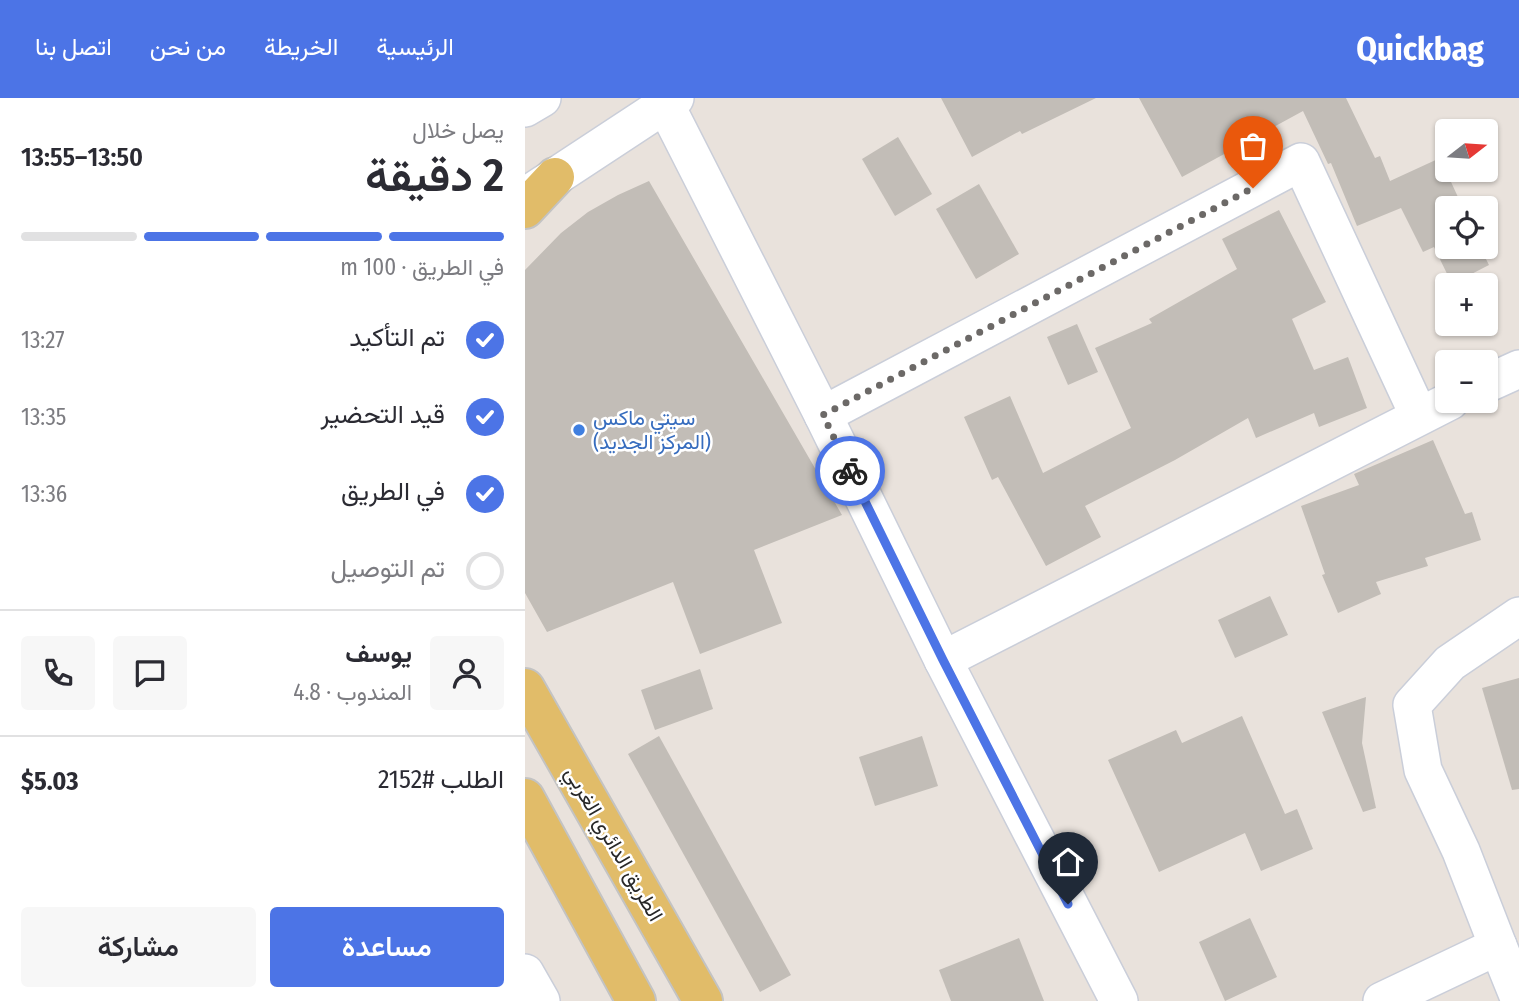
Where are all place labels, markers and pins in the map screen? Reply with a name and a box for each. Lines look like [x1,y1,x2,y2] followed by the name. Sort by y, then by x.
[1223,116,1283,188] pin
[593,405,711,455] place label: سيتي ماكس (المركز الجديد)
[571,422,587,438] marker: سيتي ماكس (المركز الجديد)
[1038,832,1098,904] pin

